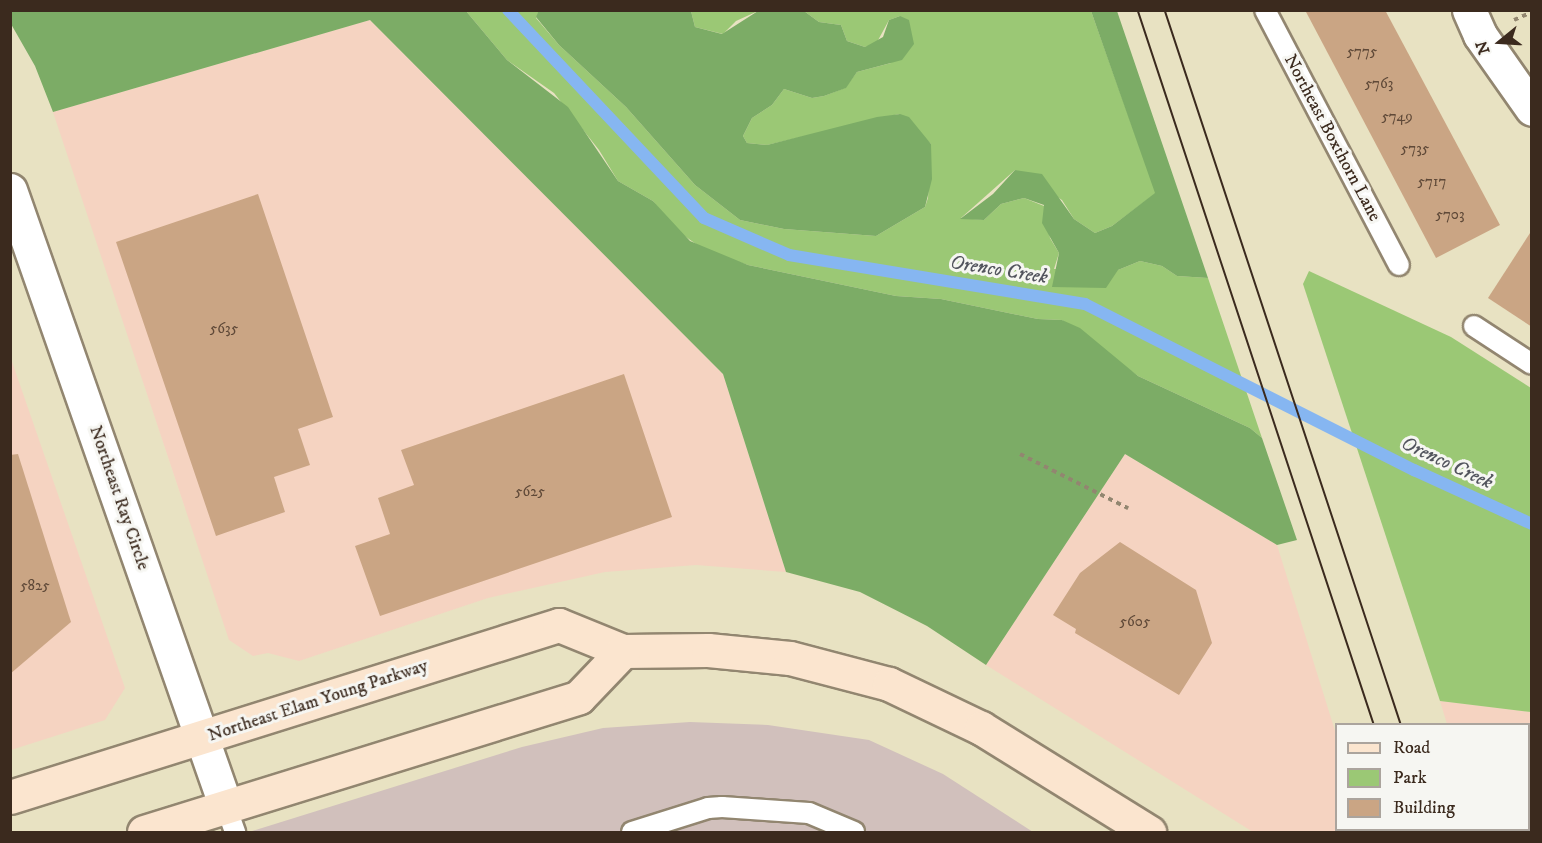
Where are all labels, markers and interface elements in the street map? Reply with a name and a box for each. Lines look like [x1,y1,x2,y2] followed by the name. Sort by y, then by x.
[1470,12,1530,72] north arrow
[1471,38,1494,57] text: N
[1347,43,1377,61] house number: 5775
[1279,51,1385,225] street label: Northeast Boxthorn Lane
[1365,75,1393,93] house number: 5763
[1381,108,1413,126] house number: 5749
[1401,140,1429,158] house number: 5735
[1418,173,1446,191] house number: 5717
[1435,206,1465,224] house number: 5703
[949,250,1049,290] water label: Orenco Creek
[210,320,238,338] house number: 5635
[84,423,154,573] street label: Northeast Ray Circle
[1397,431,1497,495] water label: Orenco Creek
[515,483,545,501] house number: 5625
[20,577,50,595] house number: 5825
[1120,613,1150,631] house number: 5605
[205,655,431,747] street label: Northeast Elam Young Parkway
[1335,723,1530,831] legend
[1393,737,1430,759] text: Road
[1393,767,1427,789] text: Park
[1393,797,1455,819] text: Building

